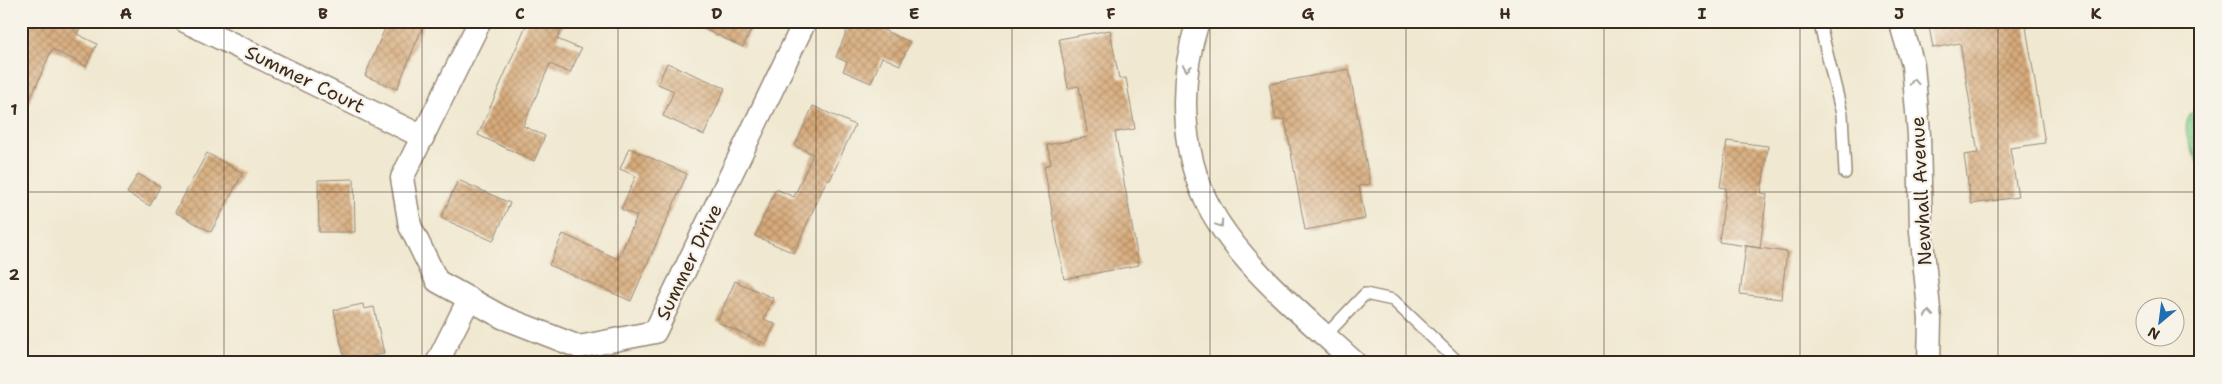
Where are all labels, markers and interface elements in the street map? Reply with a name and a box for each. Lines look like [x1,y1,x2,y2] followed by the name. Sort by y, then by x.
[120,3,132,24] text: A
[318,3,328,24] text: B
[515,3,525,24] text: C
[711,3,723,24] text: D
[909,3,919,24] text: E
[1106,3,1116,24] text: F
[1302,3,1315,24] text: G
[1499,3,1511,24] text: H
[1698,3,1707,24] text: I
[1894,3,1904,24] text: J
[2091,3,2102,24] text: K
[241,39,369,119] street label: Summer Court
[1182,65,1193,73] one-way arrow
[1909,78,1920,86] one-way arrow
[10,99,18,120] text: 1
[1905,116,1937,266] street label: Newhall Avenue
[650,200,728,324] street label: Summer Drive
[1214,218,1223,228] one-way arrow
[8,264,20,285] text: 2
[2134,296,2184,346] north arrow
[1923,310,1934,318] one-way arrow
[2144,323,2163,344] text: N

